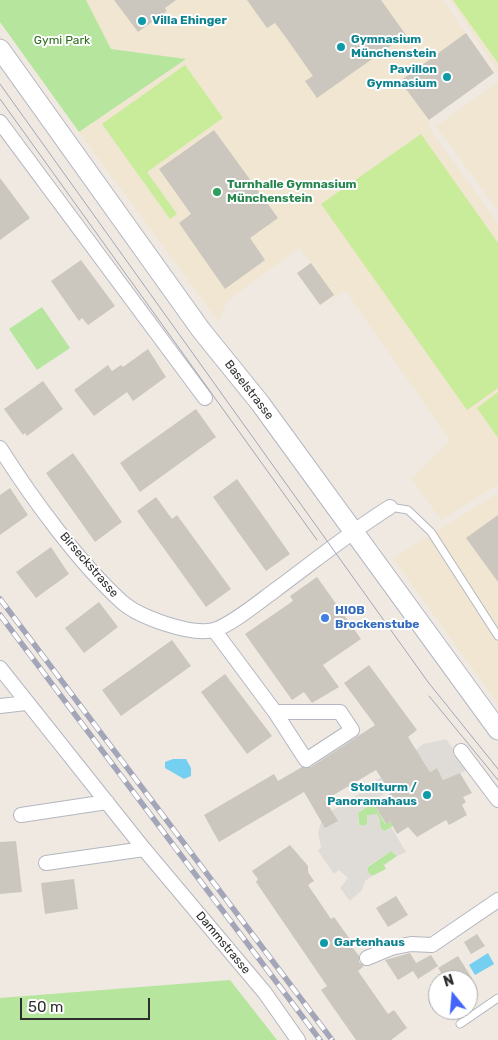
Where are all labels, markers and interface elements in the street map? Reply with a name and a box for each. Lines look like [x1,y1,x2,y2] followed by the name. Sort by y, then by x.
[152,14,227,28] place label: Villa Ehinger
[136,15,148,27] marker: Villa Ehinger
[351,33,437,61] place label: Gymnasium Münchenstein
[34,34,90,48] park label: Gymi Park
[335,41,347,53] marker: Gymnasium Münchenstein
[367,63,437,91] place label: Pavillon Gymnasium
[441,71,453,83] marker: Pavillon Gymnasium
[227,178,357,206] place label: Turnhalle Gymnasium Münchenstein
[211,186,223,198] marker: Turnhalle Gymnasium Münchenstein
[221,357,277,423] street label: Baselstrasse
[57,529,121,601] street label: Birseckstrasse
[335,604,419,632] place label: HIOB Brockenstube
[319,612,331,624] marker: HIOB Brockenstube
[327,781,417,809] place label: Stollturm / Panoramahaus
[421,789,433,801] marker: Stollturm / Panoramahaus
[193,909,253,977] street label: Dammstrasse
[334,936,405,950] place label: Gartenhaus
[318,937,330,949] marker: Gartenhaus
[428,970,478,1020] north arrow
[441,972,456,991] text: N
[22,988,152,1020] scale bar
[28,998,63,1016] text: 50 m

